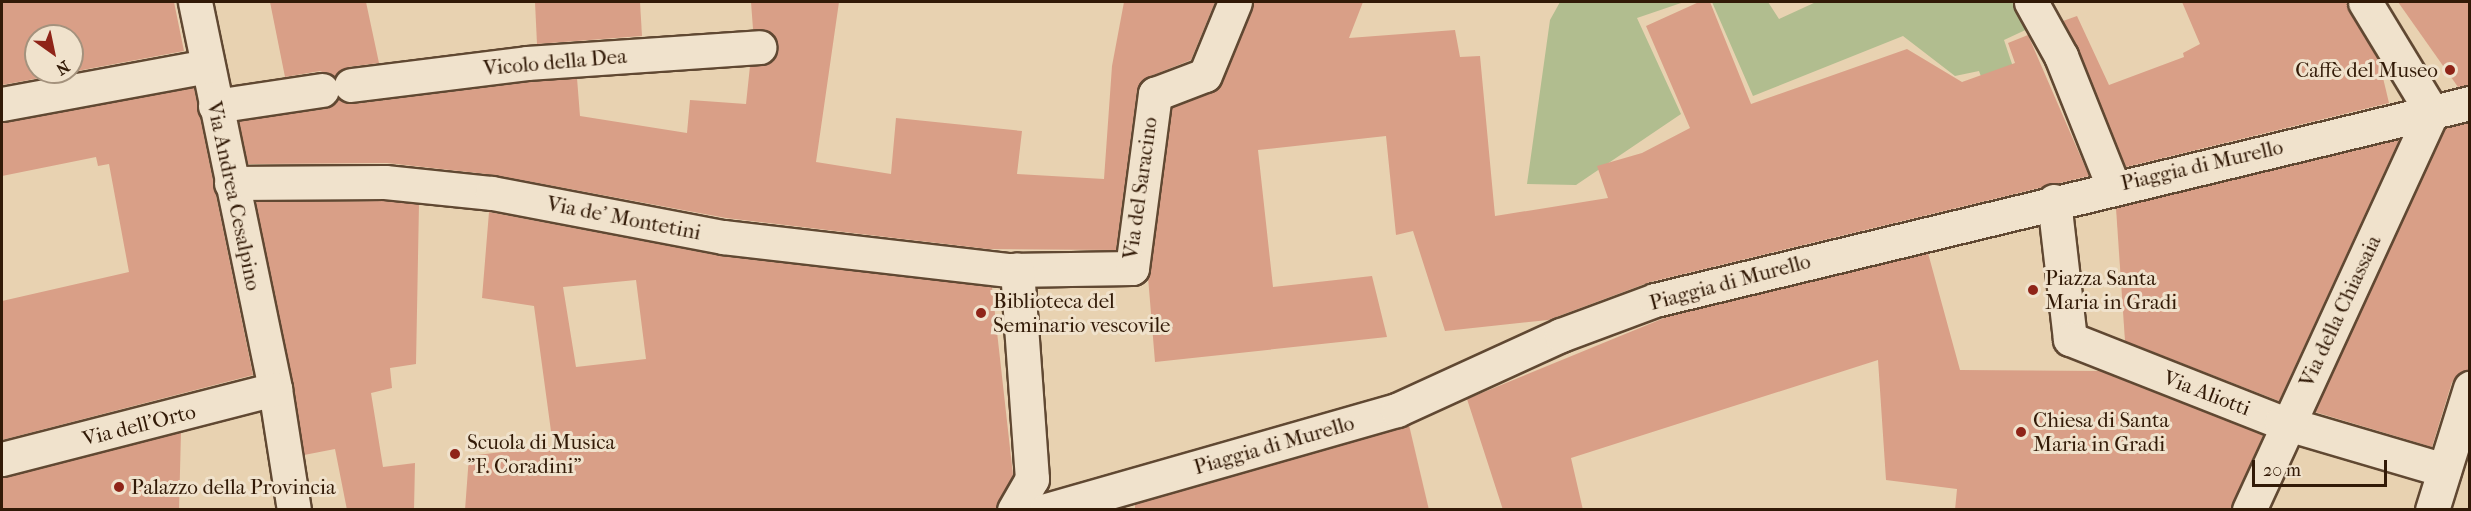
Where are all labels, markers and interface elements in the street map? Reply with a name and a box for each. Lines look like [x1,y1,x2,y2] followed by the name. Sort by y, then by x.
[24,24,84,84] north arrow
[482,43,628,81] street label: Vicolo della Dea
[53,57,73,79] text: N
[2295,57,2438,83] place label: Caffè del Museo
[2443,63,2457,77] marker: Caffè del Museo
[202,99,266,293] street label: Via Andrea Cesalpino
[1118,115,1162,261] street label: Via del Saracino
[2118,134,2286,196] street label: Piaggia di Murello
[545,191,703,245] street label: Via de' Montetini
[2294,231,2386,391] street label: Via della Chiassaia
[1647,248,1813,316] street label: Piaggia di Murello
[2045,265,2177,315] place label: Piazza Santa Maria in Gradi
[2026,283,2040,297] marker: Piazza Santa Maria in Gradi
[993,288,1170,338] place label: Biblioteca del Seminario vescovile
[974,306,988,320] marker: Biblioteca del Seminario vescovile
[2160,365,2254,421] street label: Via Aliotti
[80,399,198,451] street label: Via dell'Orto
[2033,407,2169,457] place label: Chiesa di Santa Maria in Gradi
[1191,410,1357,480] street label: Piaggia di Murello
[2014,425,2028,439] marker: Chiesa di Santa Maria in Gradi
[467,429,615,479] place label: Scuola di Musica "F. Coradini"
[448,447,462,461] marker: Scuola di Musica "F. Coradini"
[2255,448,2390,486] scale bar
[2263,460,2301,481] text: 20 m
[131,474,336,500] place label: Palazzo della Provincia
[112,480,126,494] marker: Palazzo della Provincia

